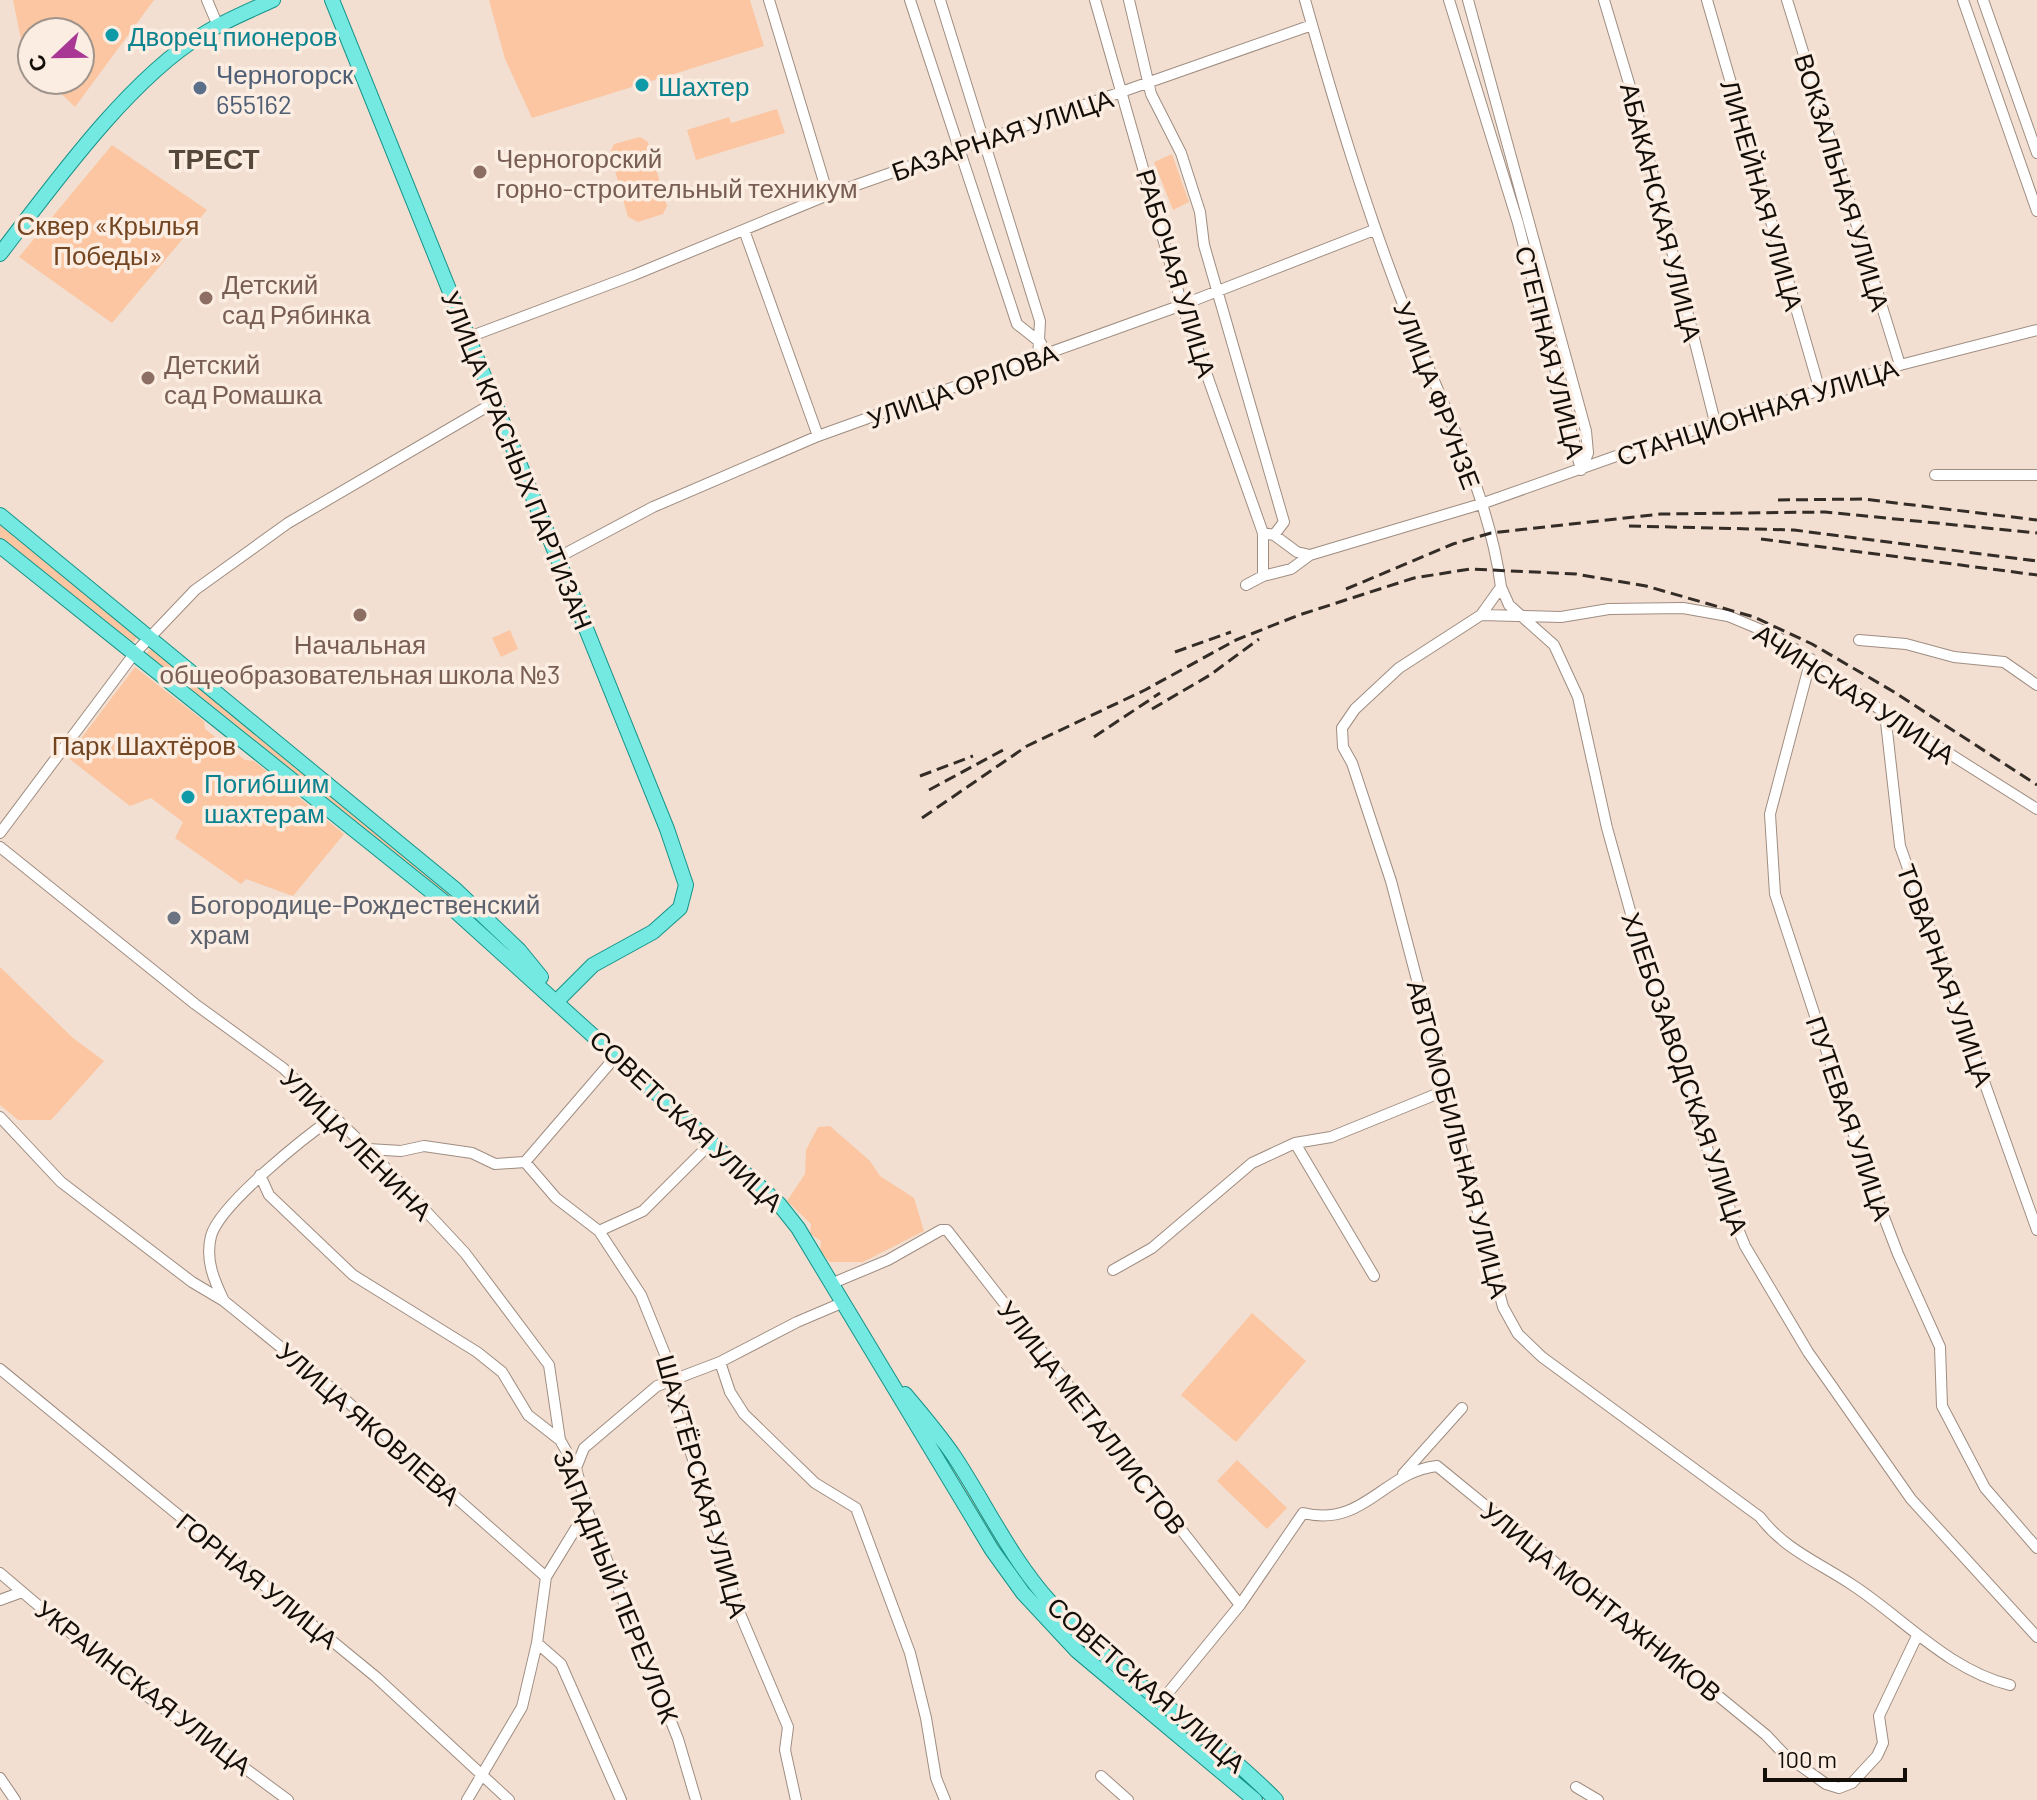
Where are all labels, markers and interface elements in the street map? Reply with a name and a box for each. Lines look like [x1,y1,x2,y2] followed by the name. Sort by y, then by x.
[16,16,96,96] north arrow
[128,20,337,51] place label: Дворец пионеров
[103,26,121,44] marker: Дворец пионеров
[1789,50,1897,315] street label: ВОКЗАЛЬНАЯ УЛИЦА
[21,52,52,76] text: С
[216,58,354,119] place label: Черногорск 655162
[658,70,750,101] place label: Шахтер
[633,76,651,94] marker: Шахтер
[1715,76,1811,315] street label: ЛИНЕЙНАЯ УЛИЦА
[191,79,209,97] marker: Черногорск 655162
[1615,79,1709,345] street label: АБАКАНСКАЯ УЛИЦА
[887,81,1117,186] street label: БАЗАРНАЯ УЛИЦА
[168,141,260,175] district label: ТРЕСТ
[496,142,858,203] place label: Черногорский горно-строительный техникум
[471,163,489,181] marker: Черногорский горно-строительный техникум
[1131,165,1224,381] street label: РАБОЧАЯ УЛИЦА
[17,209,199,270] park label: Сквер «Крылья Победы»
[1510,243,1593,462] street label: СТЕПНАЯ УЛИЦА
[222,268,371,329] place label: Детский сад Рябинка
[436,286,600,634] street label: УЛИЦА КРАСНЫХ ПАРТИЗАН
[197,289,215,307] marker: Детский сад Рябинка
[1388,297,1488,493] street label: УЛИЦА ФРУНЗЕ
[863,336,1062,434] street label: УЛИЦА ОРЛОВА
[164,348,323,409] place label: Детский сад Ромашка
[1612,351,1902,471] street label: СТАНЦИОННАЯ УЛИЦА
[139,369,157,387] marker: Детский сад Ромашка
[351,606,369,624] marker: Начальная общеобразовательная школа №3
[1749,616,1962,770] street label: АЧИНСКАЯ УЛИЦА
[160,628,560,689] place label: Начальная общеобразовательная школа №3
[52,729,236,760] park label: Парк Шахтёров
[204,767,329,828] place label: Погибшим шахтерам
[179,788,197,806] marker: Погибшим шахтерам
[1891,860,2001,1091] street label: ТОВАРНАЯ УЛИЦА
[190,888,540,949] place label: Богородице-Рождественский храм
[1616,908,1756,1239] street label: ХЛЕБОЗАВОДСКАЯ УЛИЦА
[165,909,183,927] marker: Богородице-Рождественский храм
[1402,977,1517,1302] street label: АВТОМОБИЛЬНАЯ УЛИЦА
[1800,1012,1900,1225] street label: ПУТЕВАЯ УЛИЦА
[584,1023,790,1218] street label: СОВЕТСКАЯ УЛИЦА
[275,1062,440,1227] street label: УЛИЦА ЛЕНИНА
[992,1294,1194,1540] street label: УЛИЦА МЕТАЛЛИСТОВ
[271,1335,467,1511] street label: УЛИЦА ЯКОВЛЕВА
[651,1351,756,1622] street label: ШАХТЁРСКАЯ УЛИЦА
[548,1445,686,1727] street label: ЗАПАДНЫЙ ПЕРЕУЛОК
[1476,1495,1728,1707] street label: УЛИЦА МОНТАЖНИКОВ
[171,1506,345,1655] street label: ГОРНАЯ УЛИЦА
[1042,1590,1253,1779] street label: СОВЕТСКАЯ УЛИЦА
[30,1593,259,1781] street label: УКРАИНСКАЯ УЛИЦА
[1765,1732,1905,1782] scale bar
[1777,1744,1837,1773] text: 100 m

